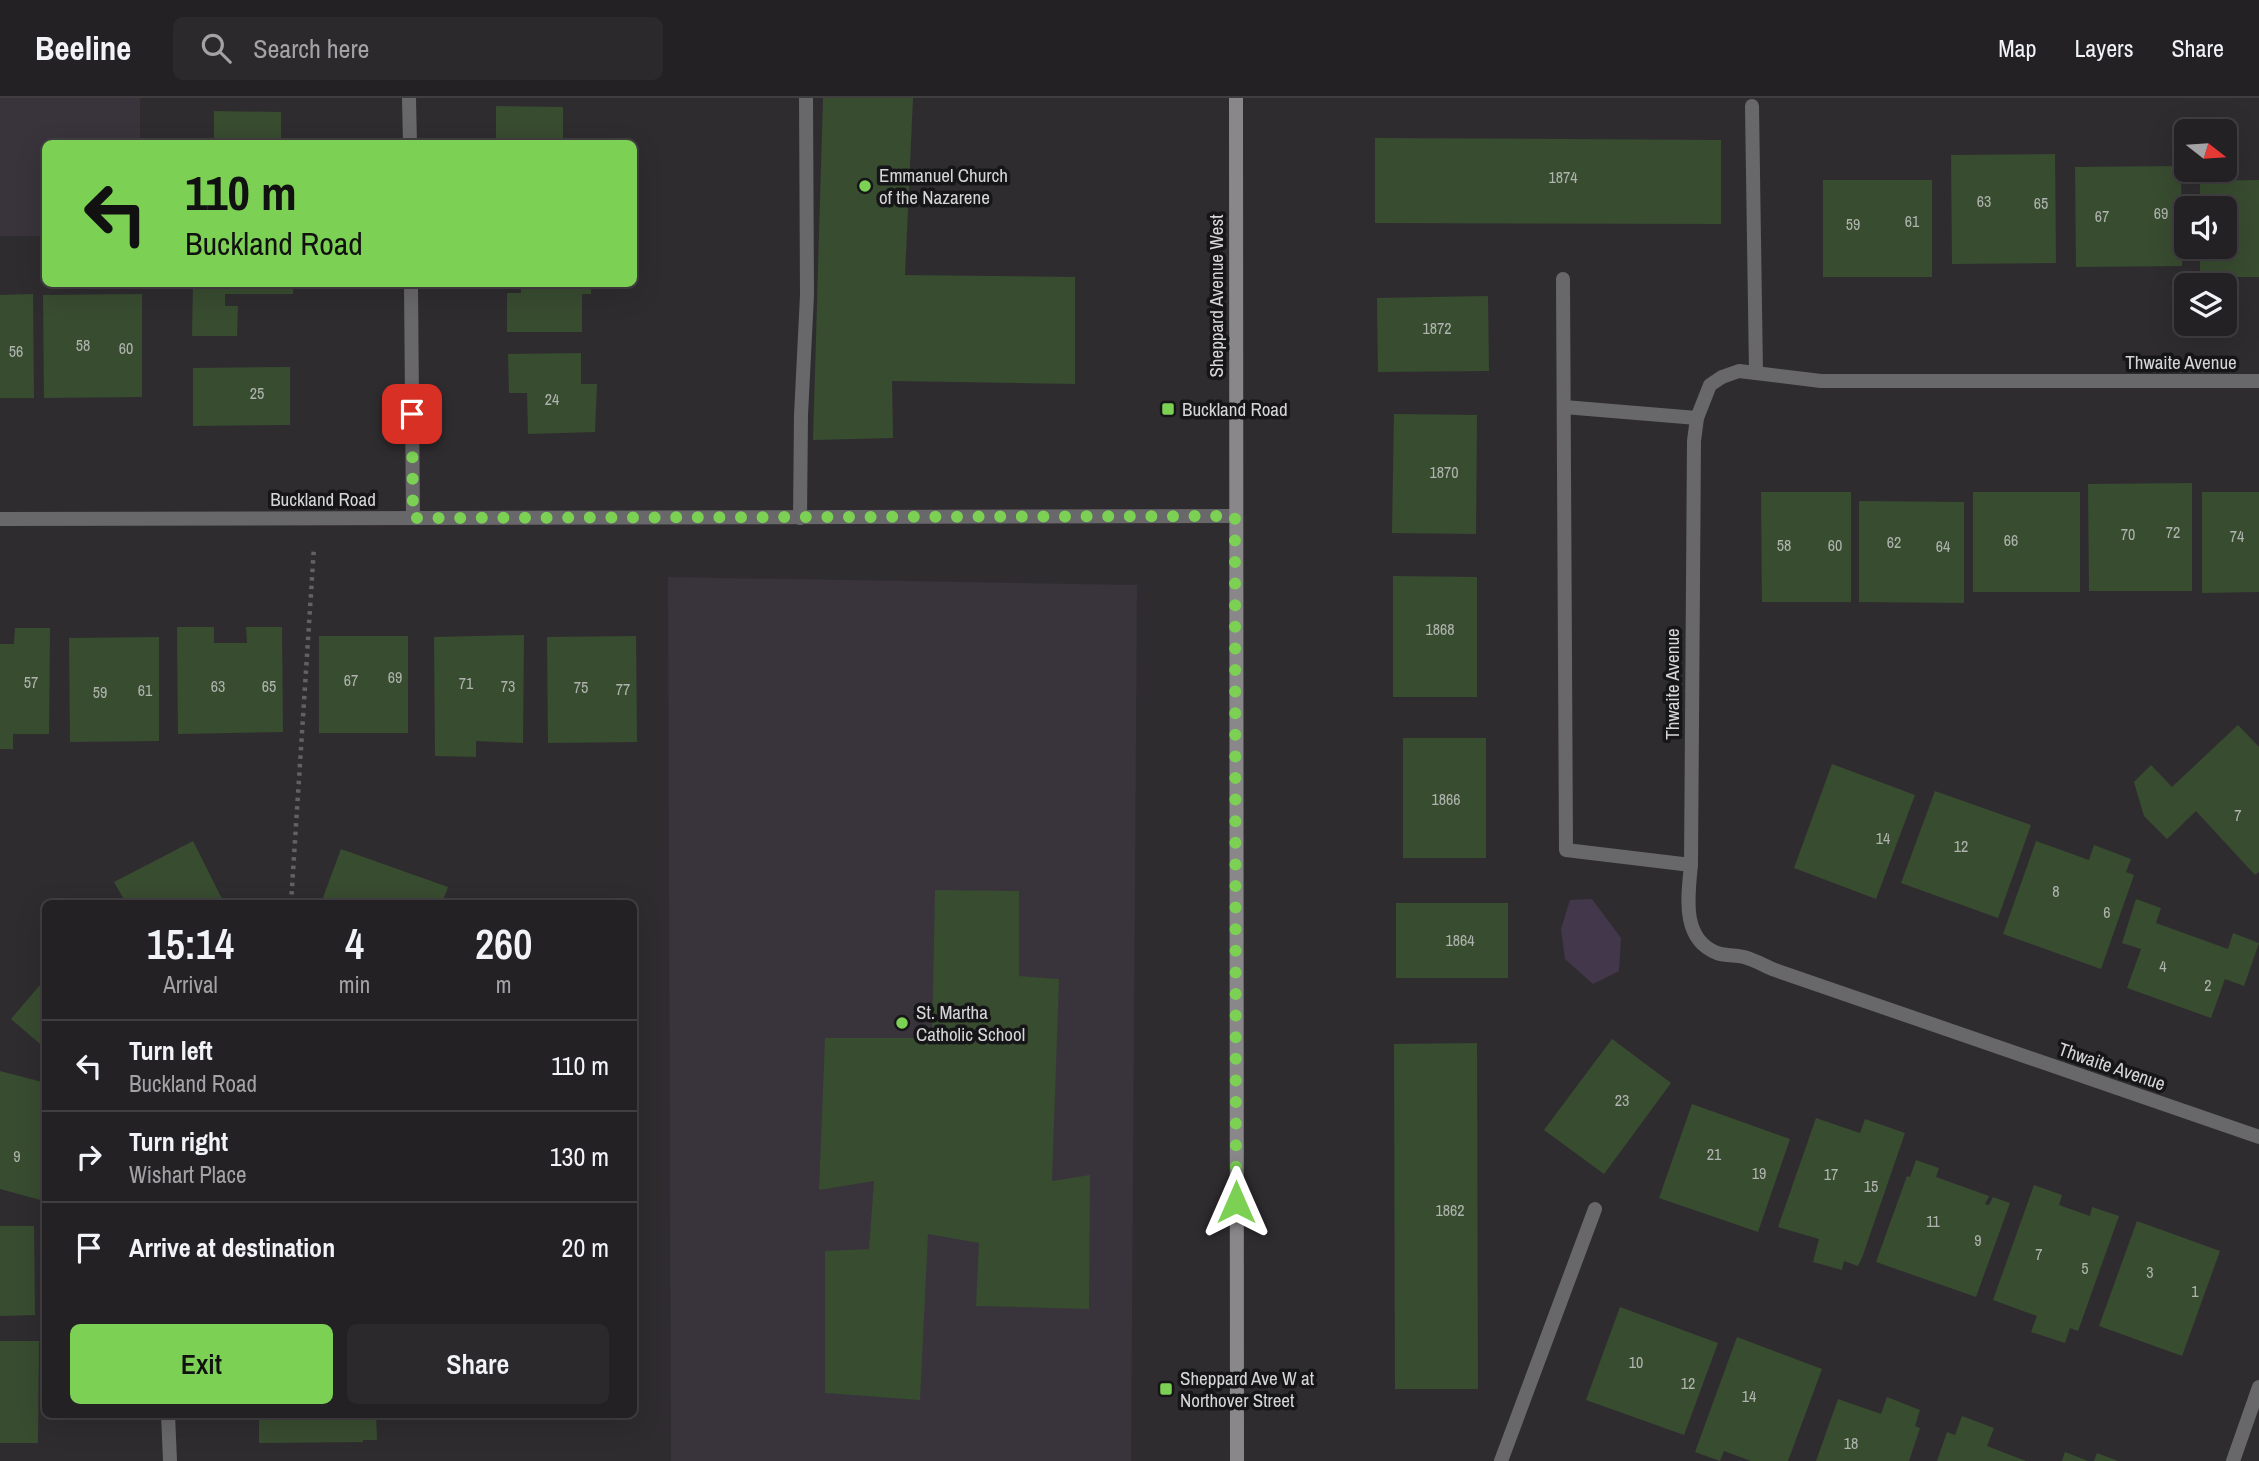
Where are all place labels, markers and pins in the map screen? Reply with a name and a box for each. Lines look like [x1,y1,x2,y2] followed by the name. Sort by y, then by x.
[879,162,1008,210] place label: Emmanuel Church of the Nazarene
[857,178,873,194] marker: Emmanuel Church of the Nazarene
[382,384,442,444] pin
[1182,396,1288,422] place label: Buckland Road
[1160,401,1176,417] marker: Buckland Road
[916,999,1025,1047] place label: St. Martha Catholic School
[894,1015,910,1031] marker: St. Martha Catholic School
[1180,1365,1315,1413] place label: Sheppard Ave W at Northover Street
[1158,1381,1174,1397] marker: Sheppard Ave W at Northover Street

